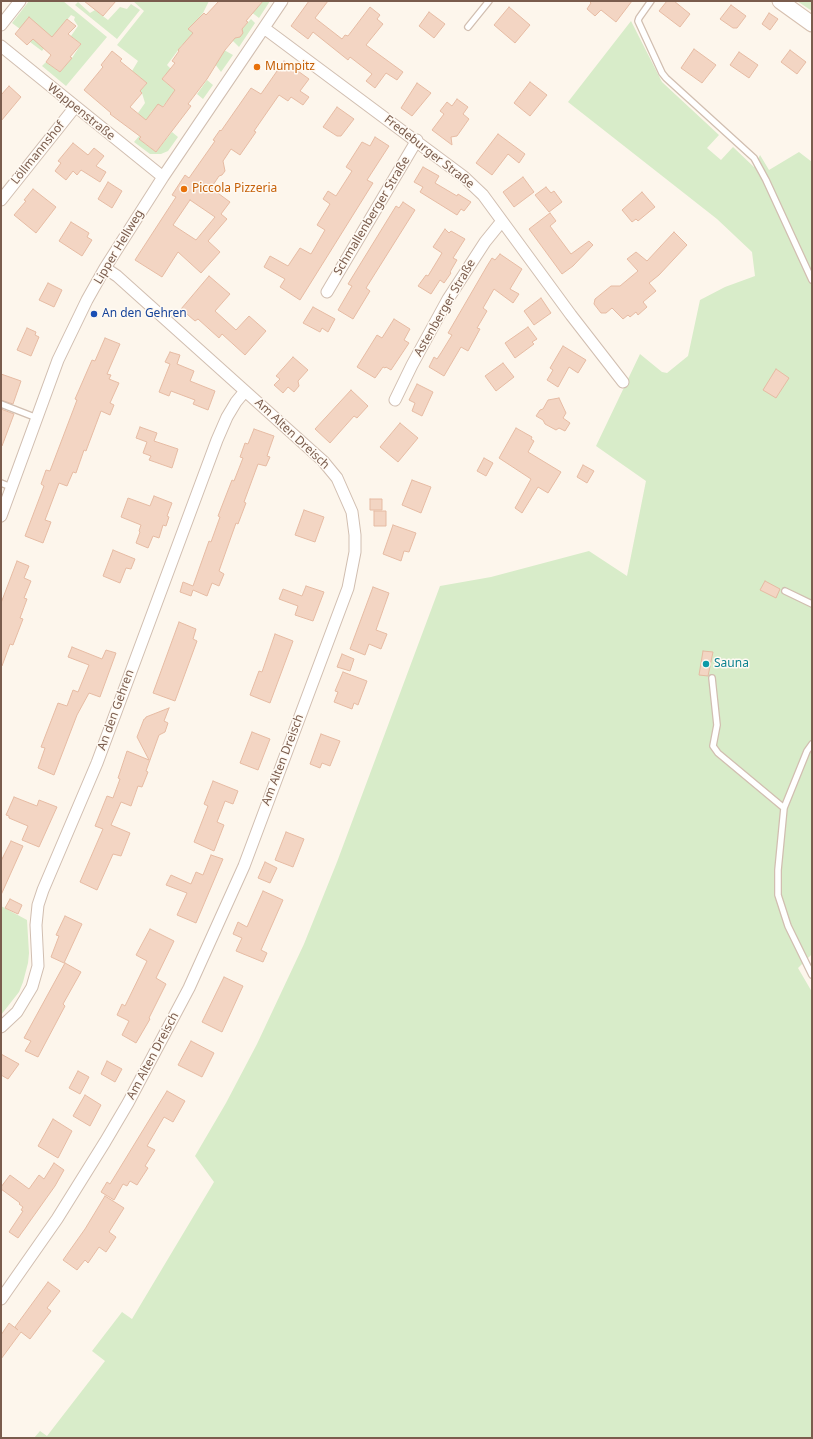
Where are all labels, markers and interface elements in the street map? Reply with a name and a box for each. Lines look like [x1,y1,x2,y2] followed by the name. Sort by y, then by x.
[265,60,315,74] place label: Mumpitz
[252,62,262,72] marker: Mumpitz
[44,80,118,144] street label: Wappenstraße
[381,112,477,192] street label: Fredeburger Straße
[8,119,68,187] street label: Löllmannshof
[331,154,413,278] street label: Schmallenberger Straße
[192,182,277,196] place label: Piccola Pizzeria
[179,184,189,194] marker: Piccola Pizzeria
[91,207,147,287] street label: Lipper Hellweg
[411,257,479,359] street label: Astenberger Straße
[102,307,187,321] place label: An den Gehren
[89,309,99,319] marker: An den Gehren
[252,396,332,472] street label: Am Alten Dreisch
[714,657,749,671] place label: Sauna
[701,659,711,669] marker: Sauna
[95,668,137,752] street label: An den Gehren
[259,712,307,808] street label: Am Alten Dreisch
[124,1010,182,1102] street label: Am Alten Dreisch

